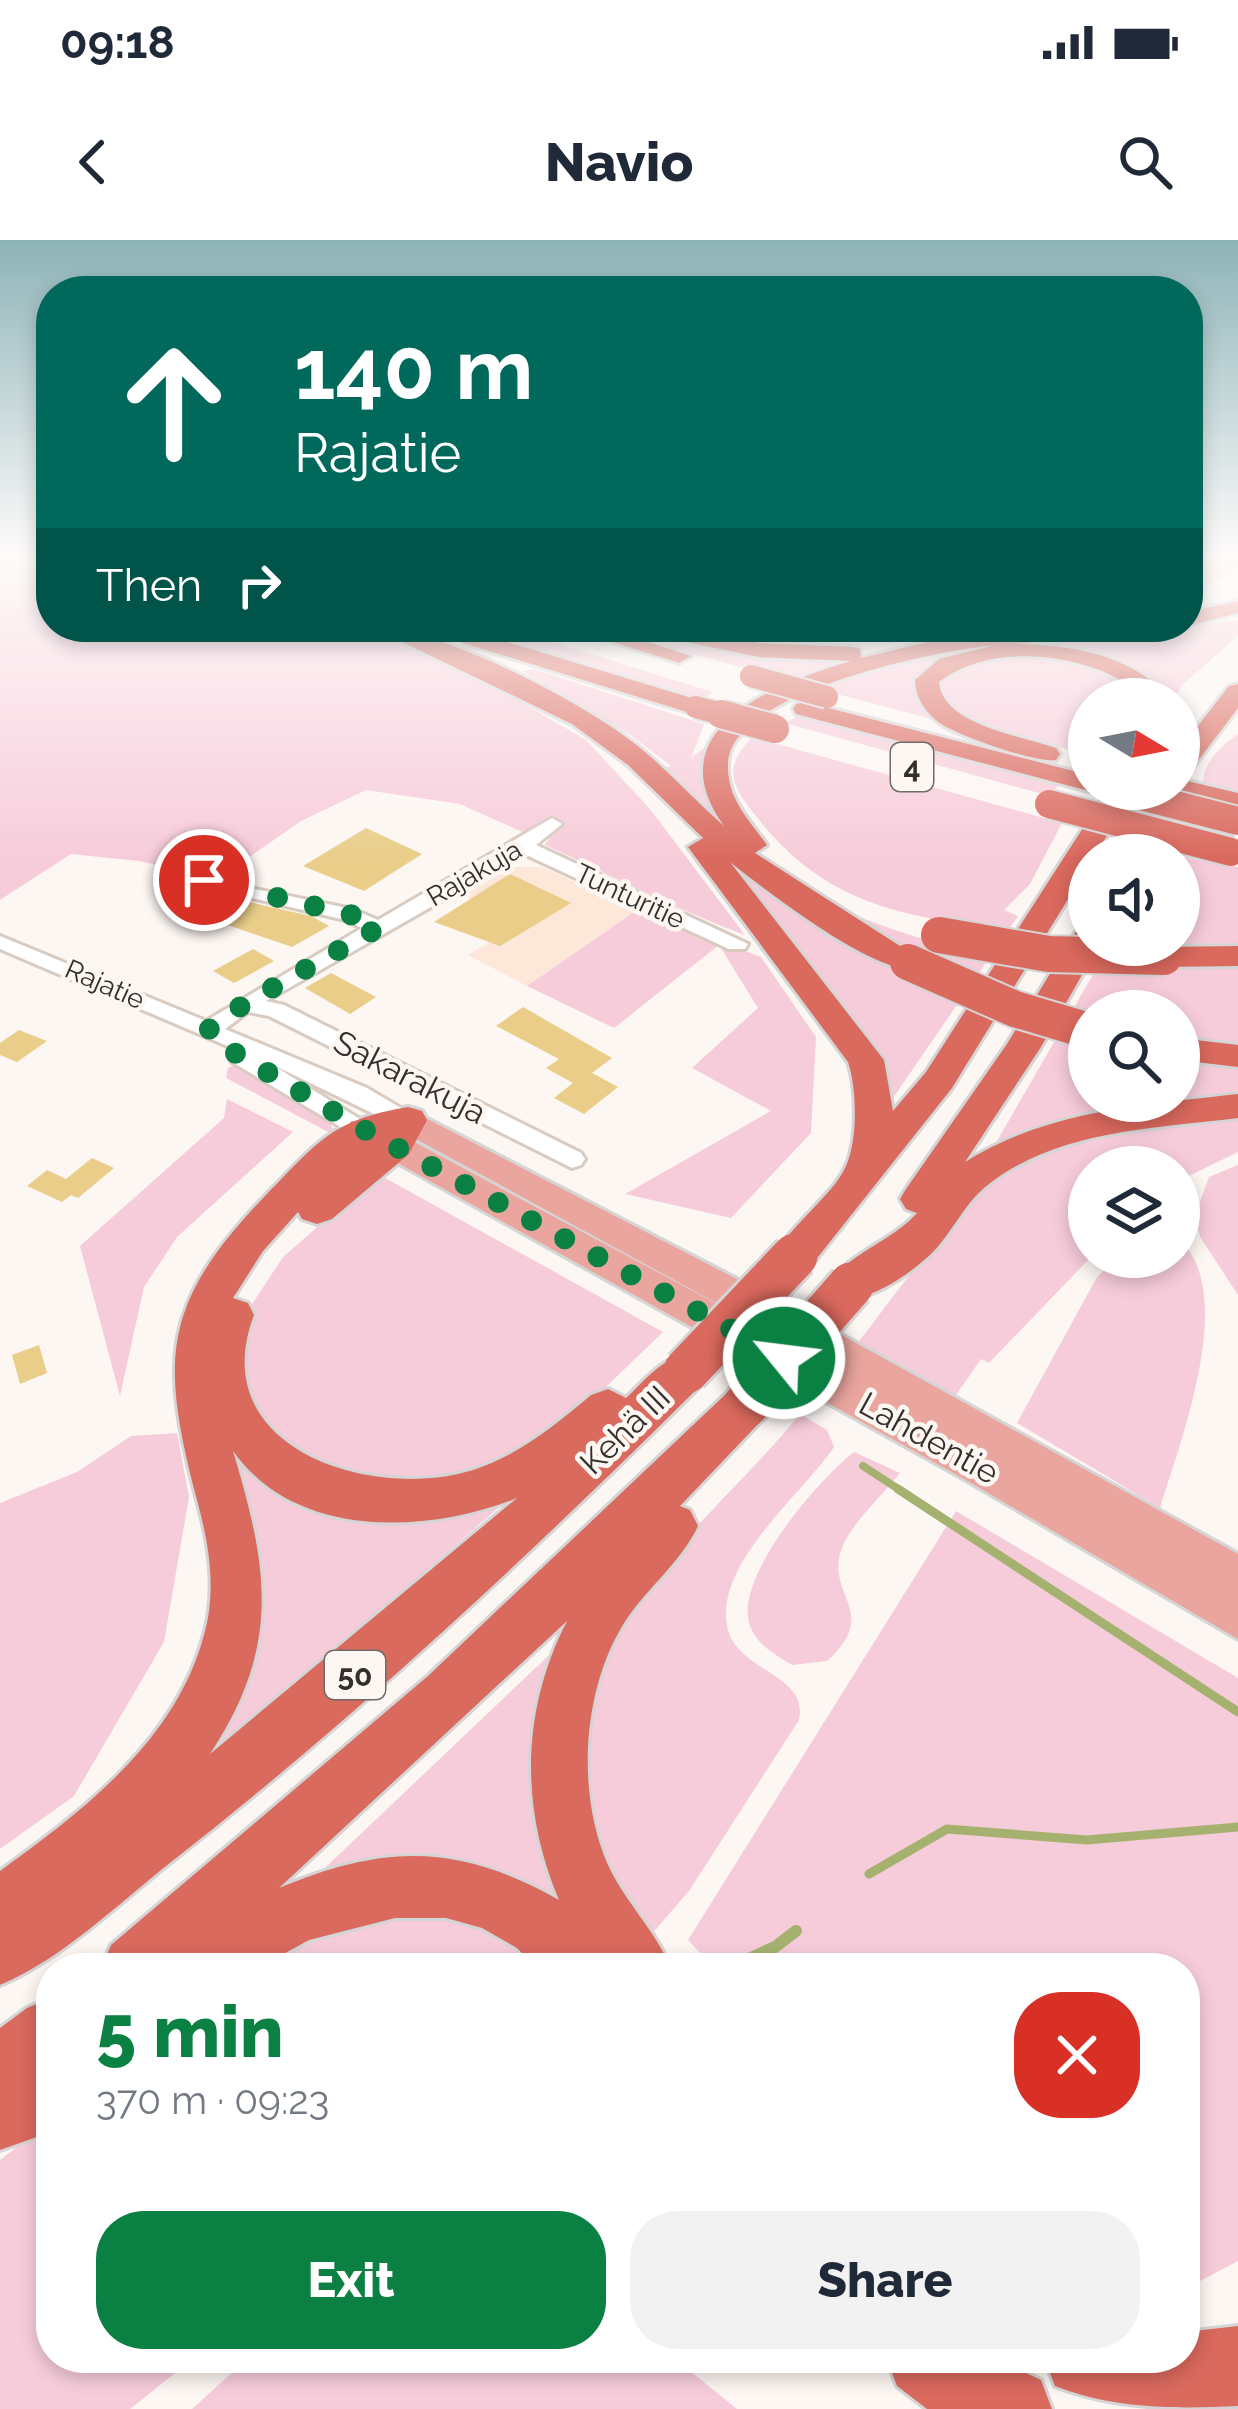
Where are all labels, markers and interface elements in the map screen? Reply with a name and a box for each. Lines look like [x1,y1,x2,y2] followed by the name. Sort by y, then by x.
[60,16,175,69] text: 09:18
[60,129,126,195] icon: back
[1112,129,1178,195] icon: search
[545,130,693,194] text: Navio
[294,320,533,419] text: 140 m
[96,324,252,480] icon: ahead
[294,421,461,485] text: Rajatie
[226,552,292,618] icon: right
[96,559,202,612] text: Then
[1068,678,1200,810] north arrow
[1068,678,1200,1278] map controls
[891,743,933,791] road number: 4
[153,829,255,931] pin
[421,834,527,912] street label: Rajakuja
[1068,834,1200,966] button: sound
[171,847,237,913] icon: arrive
[570,857,690,935] street label: Tunturitie
[61,953,150,1015] street label: Rajatie
[1068,990,1200,1122] button: search
[327,1022,493,1132] street label: Sakarakuja
[1068,1146,1200,1278] button: layers
[721,1295,847,1421] position arrow
[572,1378,678,1482] street label: Kehä III
[853,1384,1005,1492] street label: Lahdentie
[325,1651,385,1699] road number: 50
[96,1989,284,2074] text: 5 min
[1014,1992,1140,2118] button: close
[96,2077,329,2123] text: 370 m · 09:23
[96,2211,606,2349] button: Exit
[630,2211,1140,2349] button: Share

